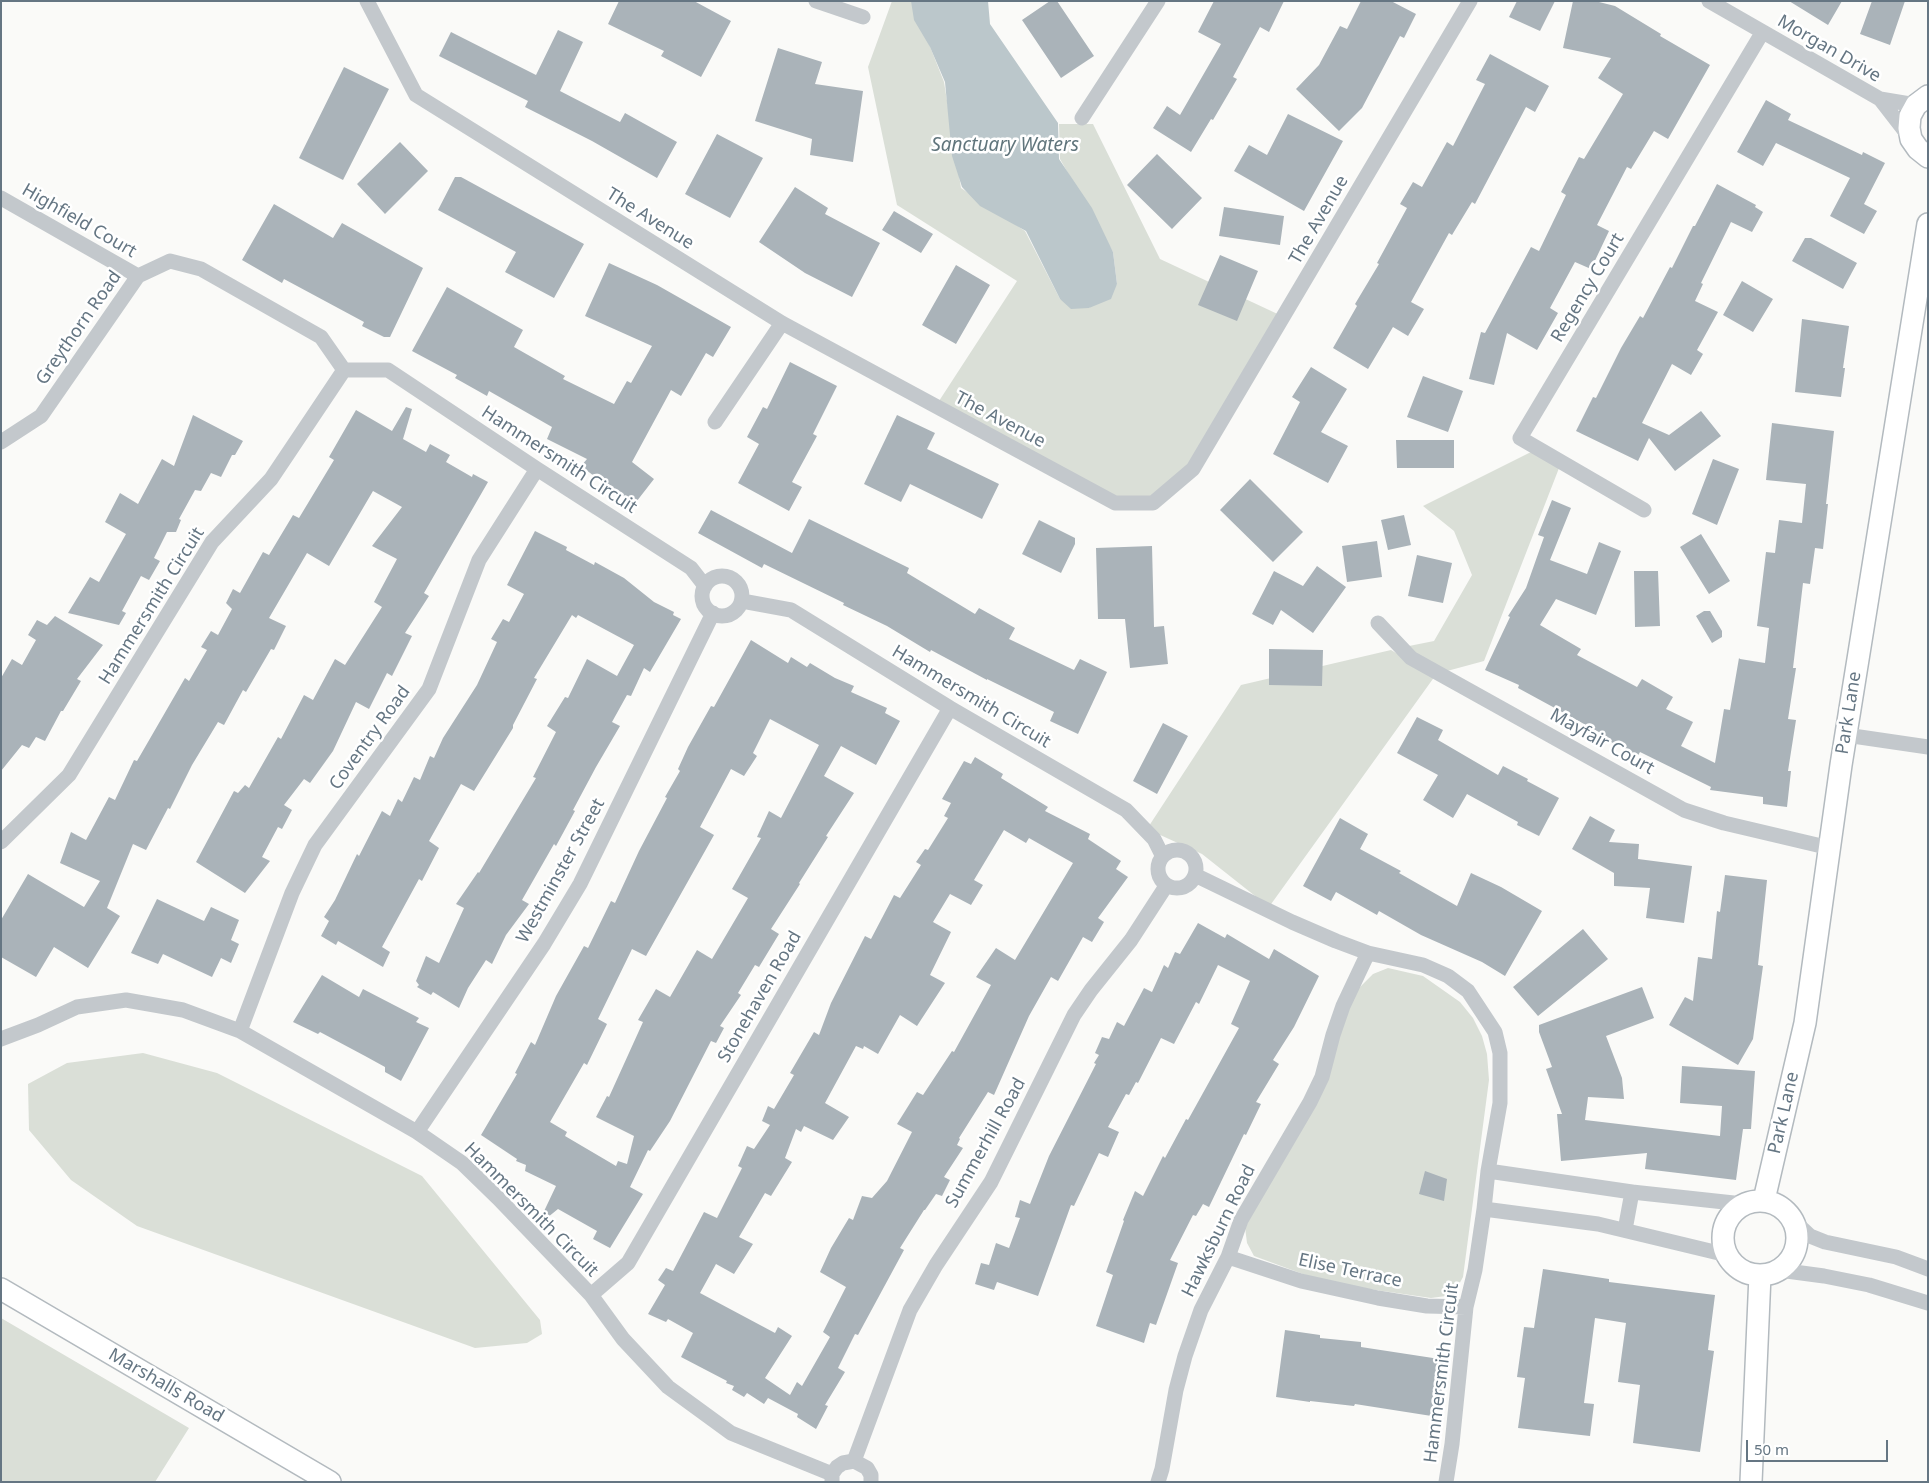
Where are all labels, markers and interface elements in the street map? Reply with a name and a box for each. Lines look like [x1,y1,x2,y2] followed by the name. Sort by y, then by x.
[1773,11,1885,87] street label: Morgan Drive
[931,135,1079,157] water label: Sanctuary Waters
[1285,172,1353,268] street label: The Avenue
[18,179,140,263] street label: Highfield Court
[602,184,698,254] street label: The Avenue
[1547,230,1629,346] street label: Regency Court
[32,267,126,389] street label: Greythorn Road
[951,387,1049,453] street label: The Avenue
[477,402,641,518] street label: Hammersmith Circuit
[95,523,209,689] street label: Hammersmith Circuit
[888,641,1054,753] street label: Hammersmith Circuit
[1832,670,1866,756] street label: Park Lane
[325,682,415,794] street label: Coventry Road
[1546,704,1658,780] street label: Mayfair Court
[512,795,610,947] street label: Westminster Street
[714,927,806,1067] street label: Stonehaven Road
[1764,1070,1804,1156] street label: Park Lane
[941,1074,1031,1212] street label: Summerhill Road
[459,1138,603,1282] street label: Hammersmith Circuit
[1178,1161,1260,1301] street label: Hawksburn Road
[1296,1250,1404,1292] street label: Elise Terrace
[1420,1282,1464,1464] street label: Hammersmith Circuit
[105,1344,227,1428] street label: Marshalls Road
[1749,1430,1892,1462] scale bar
[1754,1439,1789,1459] text: 50 m

